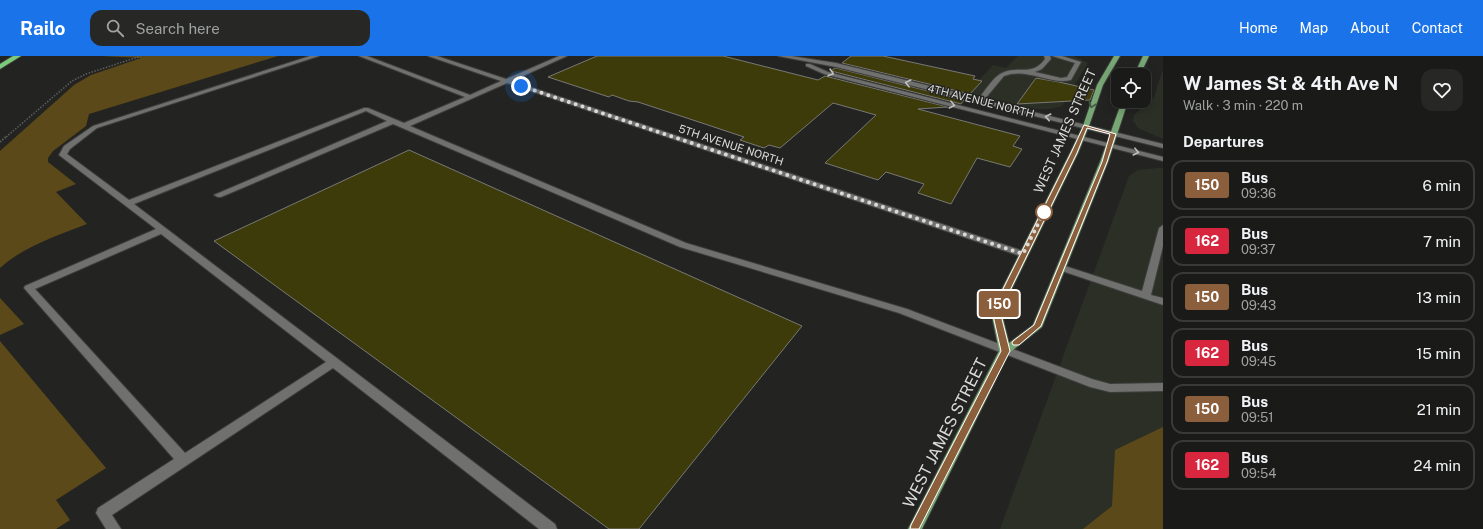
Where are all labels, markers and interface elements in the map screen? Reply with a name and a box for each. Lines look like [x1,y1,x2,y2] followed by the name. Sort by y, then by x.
[90,10,370,46] search box
[20,17,66,39] text: Railo
[104,17,126,39] icon: search
[136,20,220,37] text: Search here
[1239,20,1278,36] text: Home
[1300,20,1328,36] text: Map
[1350,20,1390,36] text: About
[1412,20,1463,36] text: Contact
[1031,66,1099,195] street label: WEST JAMES STREET
[1111,68,1151,108] map controls
[1111,68,1151,108] button: locate
[827,69,834,77] one-way arrow
[1421,69,1463,111] button: heart
[1183,72,1398,94] text: W James St & 4th Ave N
[511,76,531,96] your location
[905,79,912,88] one-way arrow
[927,82,1035,120] street label: 4TH AVENUE NORTH
[1183,98,1303,113] text: Walk · 3 min · 220 m
[948,100,955,108] one-way arrow
[1089,102,1097,109] one-way arrow
[1044,114,1051,122] one-way arrow
[677,122,785,168] street label: 5TH AVENUE NORTH
[1183,133,1264,150] text: Departures
[1133,148,1139,156] one-way arrow
[1241,169,1268,186] text: Bus
[1195,177,1219,193] text: 150
[1423,177,1461,194] text: 6 min
[1241,186,1276,201] text: 09:36
[1035,203,1053,221] unlabelled marker
[1241,225,1268,242] text: Bus
[1195,233,1219,249] text: 162
[1423,233,1461,250] text: 7 min
[1241,242,1276,257] text: 09:37
[1241,281,1268,298] text: Bus
[1195,289,1219,305] text: 150
[1416,289,1461,306] text: 13 min
[976,291,1022,317] line badge: 150
[987,296,1011,312] text: 150
[1241,298,1276,313] text: 09:43
[1241,337,1268,354] text: Bus
[1195,345,1219,361] text: 162
[1416,345,1461,362] text: 15 min
[1241,354,1276,369] text: 09:45
[899,355,991,511] street label: WEST JAMES STREET
[1241,393,1268,410] text: Bus
[1195,401,1219,417] text: 150
[1417,401,1461,418] text: 21 min
[1241,410,1274,425] text: 09:51
[1241,449,1268,466] text: Bus
[1195,457,1219,473] text: 162
[1414,457,1461,474] text: 24 min
[1241,466,1276,481] text: 09:54

